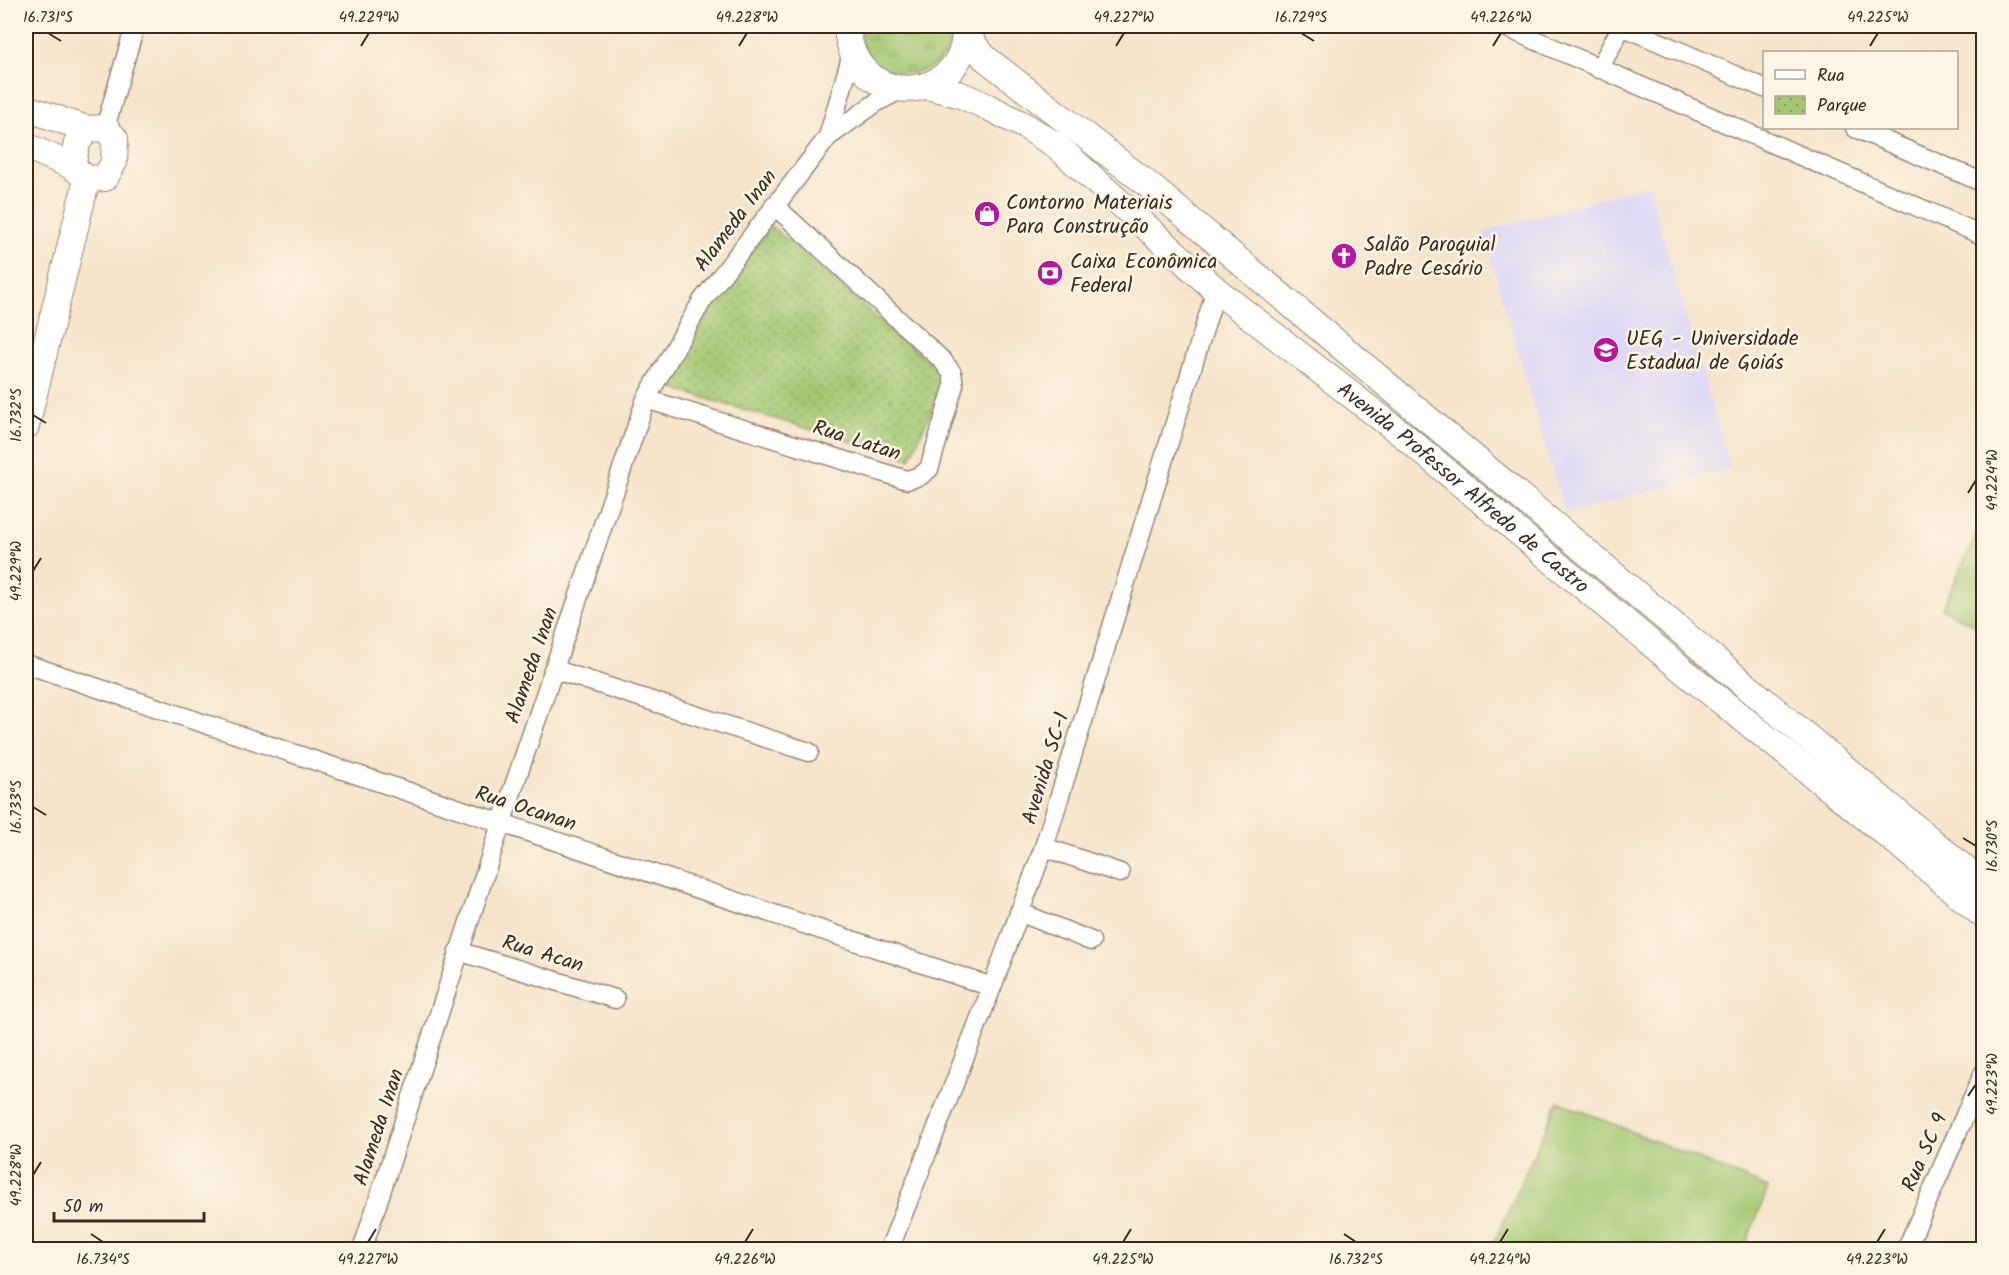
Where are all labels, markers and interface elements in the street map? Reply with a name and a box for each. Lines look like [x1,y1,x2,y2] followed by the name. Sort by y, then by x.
[23,6,73,30] text: 16.731°S
[339,6,400,30] text: 49.229°W
[716,6,778,30] text: 49.228°W
[1094,6,1154,30] text: 49.227°W
[1275,6,1327,30] text: 16.729°S
[1470,6,1532,30] text: 49.226°W
[1847,6,1909,30] text: 49.225°W
[1763,51,1958,129] legend
[1817,62,1845,91] text: Rua
[1817,92,1866,121] text: Parque
[686,162,786,279] street label: Alameda Inan
[1006,187,1173,244] place label: Contorno Materiais Para Construção
[972,199,1002,229] shop icon: Contorno Materiais Para Construção
[1364,229,1496,286] place label: Salão Paroquial Padre Cesário
[1329,241,1359,271] church icon: Salão Paroquial Padre Cesário
[1070,246,1217,303] place label: Caixa Econômica Federal
[1035,258,1065,288] bank icon: Caixa Econômica Federal
[1626,323,1799,380] place label: UEG - Universidade Estadual de Goiás
[1591,335,1621,365] school or university icon: UEG - Universidade Estadual de Goiás
[1329,374,1596,603] street label: Avenida Professor Alfredo de Castro
[5,388,29,442] text: 16.732°S
[808,412,905,471] street label: Rua Latan
[1981,449,2005,511] text: 49.224°W
[5,540,29,601] text: 49.229°W
[497,603,568,728] street label: Alameda Inan
[1014,708,1079,829] street label: Avenida SC-1
[471,778,581,841] street label: Rua Ocanan
[5,780,29,834] text: 16.733°S
[1981,820,2005,872] text: 16.730°S
[498,926,587,982] street label: Rua Acan
[1981,1053,2005,1115] text: 49.223°W
[345,1065,414,1190] street label: Alameda Inan
[1893,1108,1957,1197] street label: Rua SC 9
[5,1144,29,1206] text: 49.228°W
[54,1185,204,1223] scale bar
[63,1193,103,1222] text: 50 m
[76,1248,130,1272] text: 16.734°S
[338,1248,398,1272] text: 49.227°W
[714,1248,776,1272] text: 49.226°W
[1092,1248,1154,1272] text: 49.225°W
[1329,1248,1383,1272] text: 16.732°S
[1469,1248,1531,1272] text: 49.224°W
[1846,1248,1908,1272] text: 49.223°W

